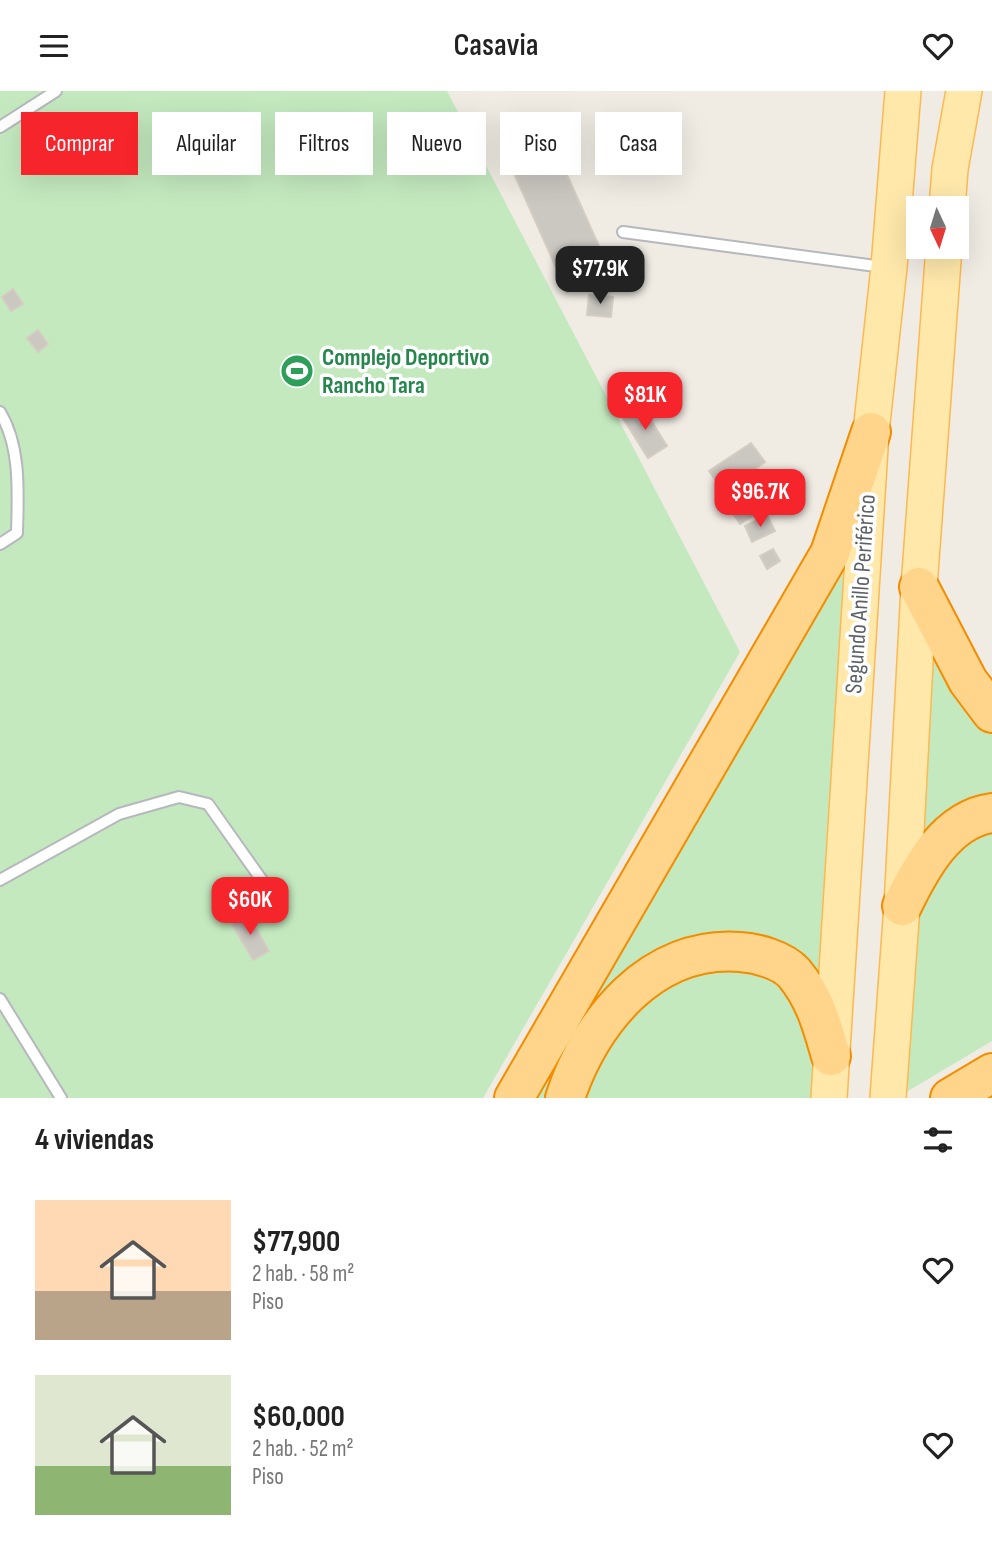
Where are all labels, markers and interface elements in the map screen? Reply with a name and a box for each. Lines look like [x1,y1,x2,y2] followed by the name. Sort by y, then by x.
[454,26,538,65] text: Casavia
[35,27,73,65] icon: menu
[919,27,957,65] icon: heart
[21,112,138,175] chip: Comprar
[152,112,261,175] chip: Alquilar
[275,112,373,175] chip: Filtros
[387,112,486,175] chip: Nuevo
[500,112,581,175] chip: Piso
[595,112,682,175] chip: Casa
[906,196,970,259] north arrow
[906,196,969,259] map controls
[543,247,657,306] pin: $77.9K
[572,255,628,283] text: $77.9K
[322,343,489,400] place label: Complejo Deportivo Rancho Tara
[278,352,316,390] sports icon: Complejo Deportivo Rancho Tara
[604,373,686,432] pin: $81K
[623,381,667,409] text: $81K
[703,469,817,529] pin: $96.7K
[730,478,790,506] text: $96.7K
[839,493,882,695] street label: Segundo Anillo Periférico
[209,877,291,937] pin: $60K
[228,886,272,914] text: $60K
[919,1121,957,1159] icon: filters
[35,1122,154,1158] text: 4 viviendas
[252,1224,340,1260] text: $77,900
[91,1228,175,1312] icon: home
[919,1251,957,1289] icon: heart
[252,1260,354,1288] text: 2 hab. · 58 m²
[252,1288,284,1316] text: Piso
[252,1399,345,1435] text: $60,000
[91,1403,175,1487] icon: home
[919,1426,957,1464] icon: heart
[252,1435,354,1463] text: 2 hab. · 52 m²
[252,1463,284,1491] text: Piso

